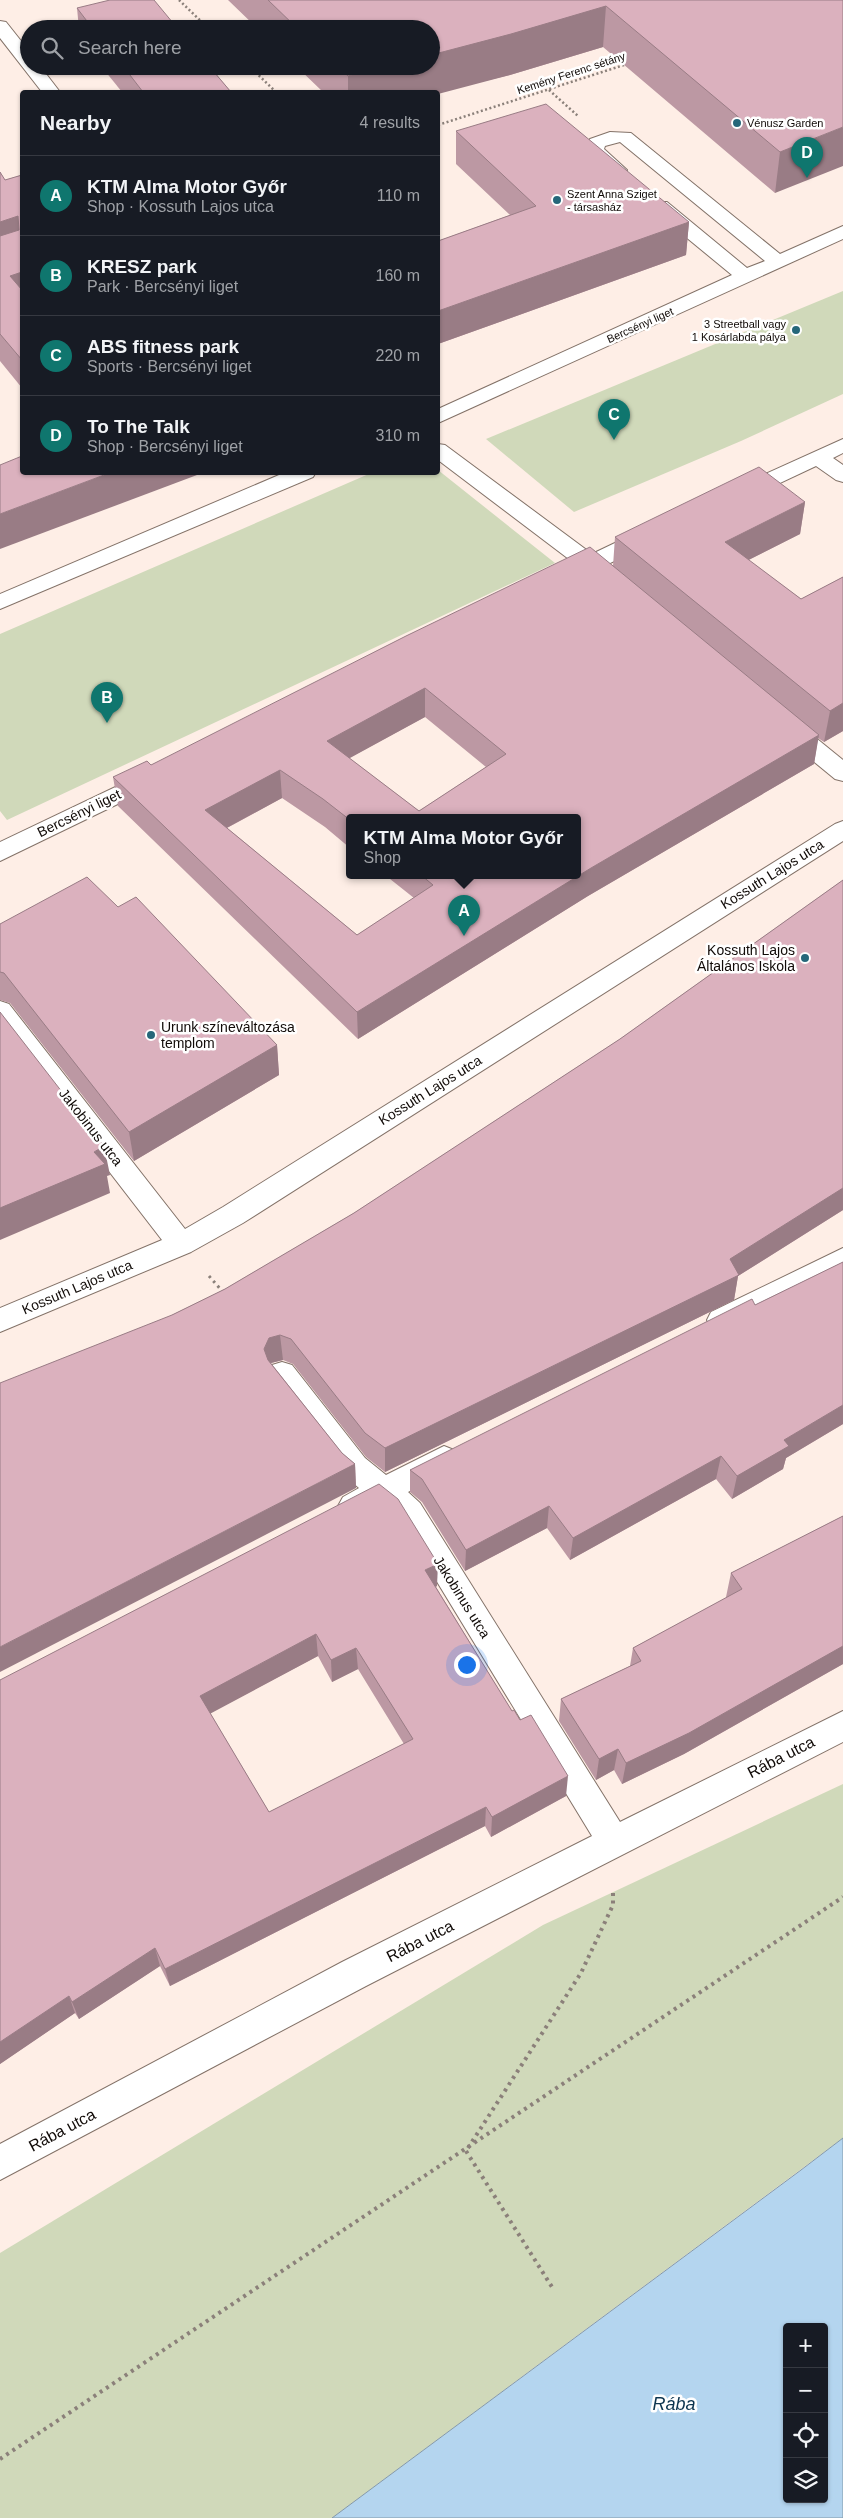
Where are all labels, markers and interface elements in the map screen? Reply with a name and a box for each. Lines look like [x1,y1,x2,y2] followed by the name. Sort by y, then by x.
[20,20,440,75] search box
[38,34,66,62] icon: search
[78,37,182,58] text: Search here
[515,50,627,96] street label: Kemény Ferenc sétány
[40,111,111,134] text: Nearby
[360,114,420,131] text: 4 results
[731,117,743,129] marker: Vénusz Garden
[747,117,823,129] place label: Vénusz Garden
[791,137,823,178] pin: D
[87,176,287,197] text: KTM Alma Motor Győr
[50,187,62,204] text: A
[377,187,420,204] text: 110 m
[567,188,657,213] place label: Szent Anna Sziget - társasház
[551,194,563,206] marker: Szent Anna Sziget - társasház
[87,198,274,215] text: Shop · Kossuth Lajos utca
[87,256,197,277] text: KRESZ park
[50,267,62,284] text: B
[376,267,420,284] text: 160 m
[87,278,238,295] text: Park · Bercsényi liget
[605,305,675,345] street label: Bercsényi liget
[692,318,787,343] place label: 3 Streetball vagy 1 Kosárlabda pálya
[790,324,802,336] marker: 3 Streetball vagy 1 Kosárlabda pálya
[87,336,239,357] text: ABS fitness park
[50,347,62,364] text: C
[376,347,420,364] text: 220 m
[87,358,252,375] text: Sports · Bercsényi liget
[598,399,630,440] pin: C
[87,416,190,437] text: To The Talk
[50,427,62,444] text: D
[376,427,420,444] text: 310 m
[87,438,243,455] text: Shop · Bercsényi liget
[91,682,123,723] pin: B
[35,786,124,840] street label: Bercsényi liget
[346,814,581,879] popup
[364,827,563,848] text: KTM Alma Motor Győr
[718,836,827,912] street label: Kossuth Lajos utca
[364,849,401,866] text: Shop
[448,895,480,936] pin: A
[697,942,795,974] place label: Kossuth Lajos Általános Iskola
[799,952,811,964] marker: Kossuth Lajos Általános Iskola
[161,1019,295,1051] place label: Urunk színeváltozása templom
[145,1029,157,1041] marker: Urunk színeváltozása templom
[376,1052,485,1128] street label: Kossuth Lajos utca
[56,1085,126,1169] street label: Jakobinus utca
[19,1256,135,1317] street label: Kossuth Lajos utca
[430,1553,494,1641] street label: Jakobinus utca
[454,1652,480,1678] your location
[745,1733,817,1781] street label: Rába utca
[384,1917,456,1965] street label: Rába utca
[26,2105,98,2155] street label: Rába utca
[783,2323,828,2503] map controls
[783,2323,828,2368] button: +
[783,2368,828,2413] button: −
[652,2394,696,2414] water label: Rába
[783,2413,828,2458] button: locate
[783,2458,828,2503] button: layers

